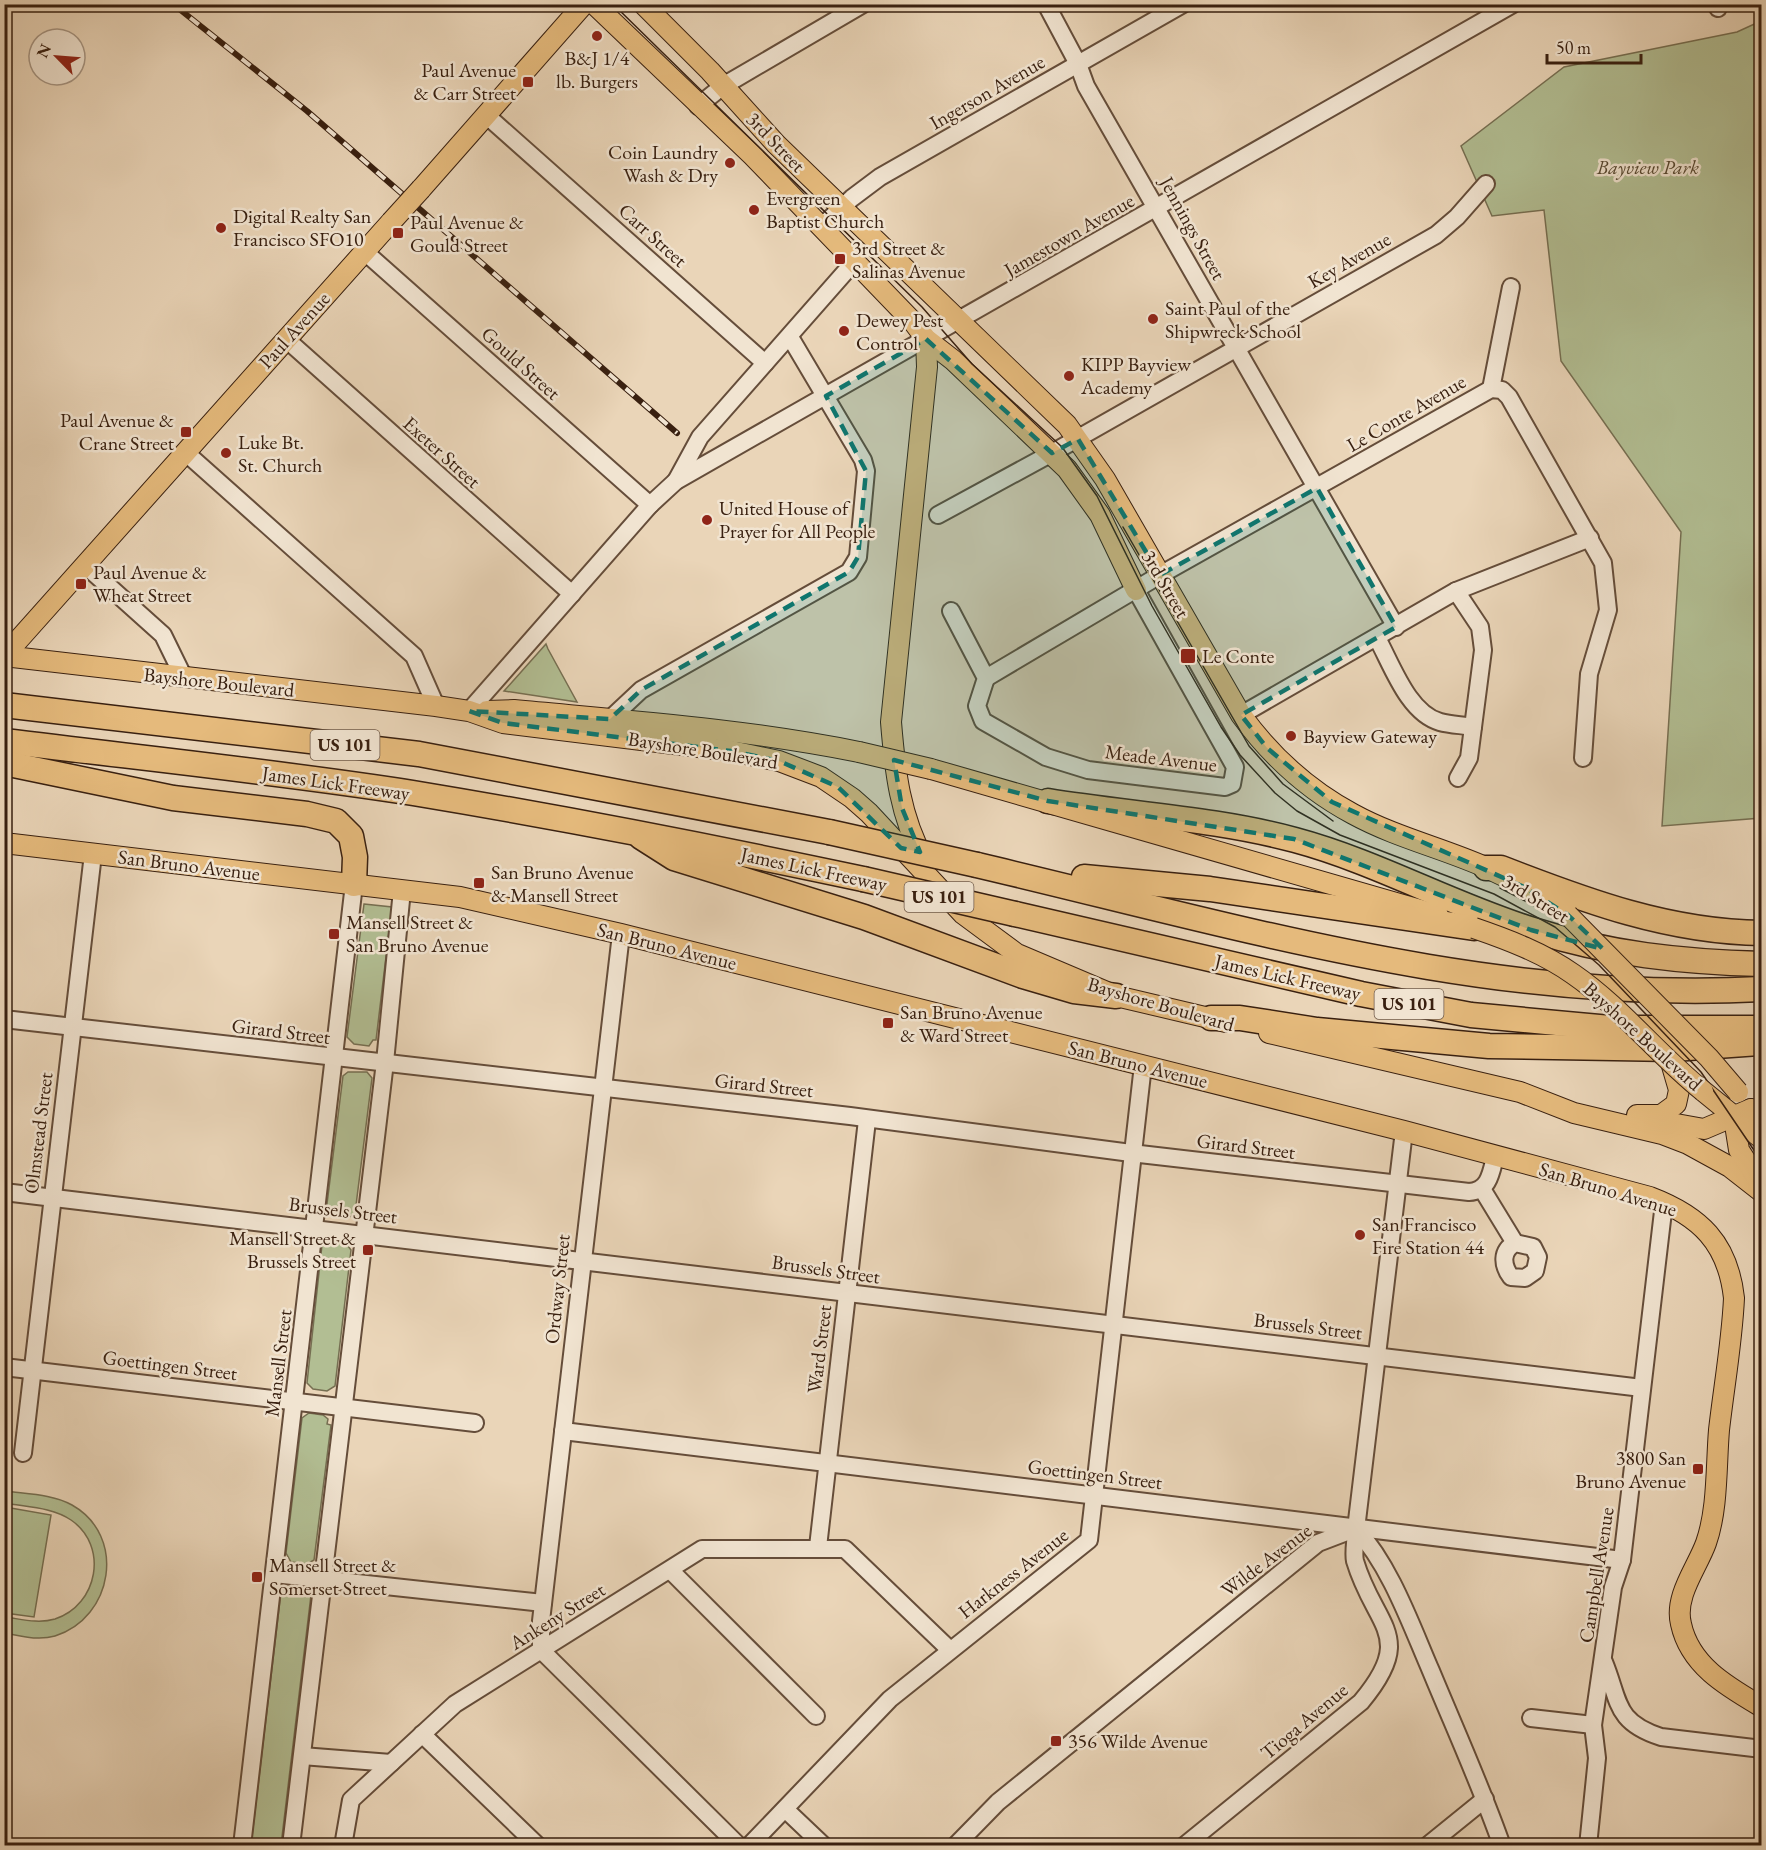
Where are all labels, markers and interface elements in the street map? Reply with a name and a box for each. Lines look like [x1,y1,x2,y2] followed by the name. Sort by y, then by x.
[27,27,87,87] north arrow
[1547,27,1642,65] scale bar
[590,29,604,43] marker: B&J 1/4 lb. Burgers
[1556,36,1591,59] text: 50 m
[32,41,56,61] text: N
[556,45,638,94] place label: B&J 1/4 lb. Burgers
[925,48,1049,135] street label: Ingerson Avenue
[413,57,517,106] place label: Paul Avenue & Carr Street
[521,75,535,89] marker: Paul Avenue & Carr Street
[741,106,812,178] street label: 3rd Street
[608,139,718,188] place label: Coin Laundry Wash & Dry
[1596,154,1699,180] park label: Bayview Park
[723,156,737,170] marker: Coin Laundry Wash & Dry
[1153,170,1232,285] street label: Jennings Street
[766,185,884,234] place label: Evergreen Baptist Church
[997,187,1139,284] street label: Jamestown Avenue
[613,197,693,273] street label: Carr Street
[233,203,372,252] place label: Digital Realty San Francisco SFO10
[747,203,761,217] marker: Evergreen Baptist Church
[410,209,524,258] place label: Paul Avenue & Gould Street
[214,221,228,235] marker: Digital Realty San Francisco SFO10
[391,226,405,240] marker: Paul Avenue & Gould Street
[1303,226,1395,294] street label: Key Avenue
[852,235,966,284] place label: 3rd Street & Salinas Avenue
[833,252,847,266] marker: 3rd Street & Salinas Avenue
[253,286,335,374] street label: Paul Avenue
[1165,295,1301,344] place label: Saint Paul of the Shipwreck School
[856,307,944,356] place label: Dewey Pest Control
[1146,312,1160,326] marker: Saint Paul of the Shipwreck School
[476,321,567,406] street label: Gould Street
[837,324,851,338] marker: Dewey Pest Control
[1080,351,1191,400] place label: KIPP Bayview Academy
[1342,368,1471,458] street label: Le Conte Avenue
[1062,369,1076,383] marker: KIPP Bayview Academy
[60,407,175,456] place label: Paul Avenue & Crane Street
[398,410,487,494] street label: Exeter Street
[179,425,193,439] marker: Paul Avenue & Crane Street
[238,429,322,478] place label: Luke Bt. St. Church
[219,446,233,460] marker: Luke Bt. St. Church
[719,495,876,544] place label: United House of Prayer for All People
[700,513,714,527] marker: United House of Prayer for All People
[1136,545,1196,623] street label: 3rd Street
[93,559,207,608] place label: Paul Avenue & Wheat Street
[74,577,88,591] marker: Paul Avenue & Wheat Street
[1202,643,1274,669] place label: Le Conte
[1179,647,1197,665] marker: Le Conte
[142,661,297,703] street label: Bayshore Boulevard
[1303,723,1437,749] place label: Bayview Gateway
[626,725,781,775] street label: Bayshore Boulevard
[1284,729,1298,743] marker: Bayview Gateway
[310,730,380,760] road number: US 101
[1103,738,1219,778] street label: Meade Avenue
[258,759,412,806] street label: James Lick Freeway
[736,840,890,897] street label: James Lick Freeway
[117,843,262,887] street label: San Bruno Avenue
[491,859,634,908] place label: San Bruno Avenue & Mansell Street
[1498,867,1575,929] street label: 3rd Street
[472,876,486,890] marker: San Bruno Avenue & Mansell Street
[904,882,974,912] road number: US 101
[346,909,489,958] place label: Mansell Street & San Bruno Avenue
[595,916,740,976] street label: San Bruno Avenue
[327,927,341,941] marker: Mansell Street & San Bruno Avenue
[1211,947,1364,1006] street label: James Lick Freeway
[1085,971,1238,1038] street label: Bayshore Boulevard
[1578,976,1709,1097] street label: Bayshore Boulevard
[1374,989,1444,1019] road number: US 101
[900,999,1043,1048] place label: San Bruno Avenue & Ward Street
[230,1012,332,1050] street label: Girard Street
[881,1016,895,1030] marker: San Bruno Avenue & Ward Street
[1066,1034,1211,1094] street label: San Bruno Avenue
[713,1067,815,1103] street label: Girard Street
[18,1070,58,1195] street label: Olmstead Street
[1195,1127,1297,1165] street label: Girard Street
[1536,1156,1680,1222] street label: San Bruno Avenue
[287,1190,399,1230] street label: Brussels Street
[1372,1211,1484,1260] place label: San Francisco Fire Station 44
[229,1225,357,1274] place label: Mansell Street & Brussels Street
[1353,1228,1367,1242] marker: San Francisco Fire Station 44
[538,1232,576,1345] street label: Ordway Street
[361,1243,375,1257] marker: Mansell Street & Brussels Street
[770,1249,882,1290] street label: Brussels Street
[801,1303,837,1395] street label: Ward Street
[1252,1306,1364,1346] street label: Brussels Street
[259,1307,298,1418] street label: Mansell Street
[101,1344,239,1386] street label: Goettingen Street
[1575,1445,1686,1494] place label: 3800 San Bruno Avenue
[1026,1453,1164,1495] street label: Goettingen Street
[1691,1462,1705,1476] marker: 3800 San Bruno Avenue
[1572,1505,1620,1645] street label: Campbell Avenue
[1215,1517,1317,1603] street label: Wilde Avenue
[953,1522,1074,1624] street label: Harkness Avenue
[269,1552,396,1601] place label: Mansell Street & Somerset Street
[250,1570,264,1584] marker: Mansell Street & Somerset Street
[503,1576,610,1656] street label: Ankeny Street
[1255,1677,1353,1765] street label: Tioga Avenue
[1068,1728,1208,1754] place label: 356 Wilde Avenue
[1049,1734,1063,1748] marker: 356 Wilde Avenue

